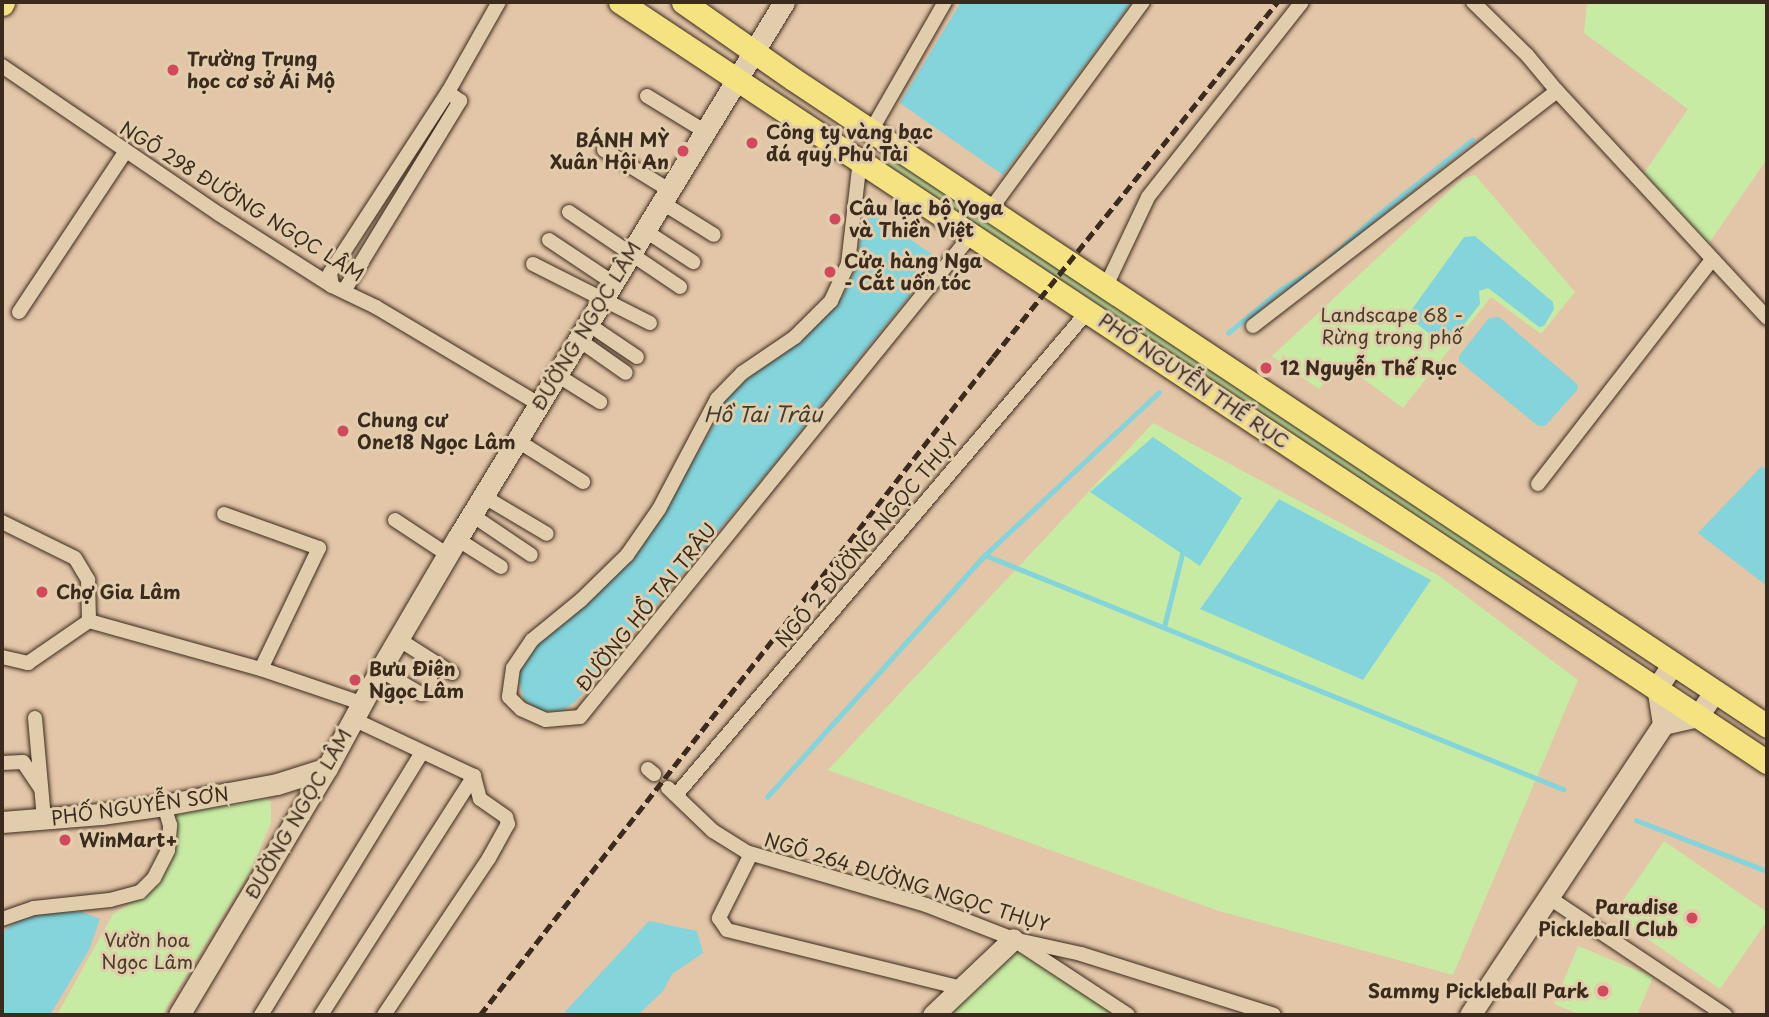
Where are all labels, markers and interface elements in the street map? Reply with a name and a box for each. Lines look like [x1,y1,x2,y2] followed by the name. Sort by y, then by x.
[187,48,339,92] place label: Trường Trung học cơ sở Ái Mộ
[165,62,181,78] marker: Trường Trung học cơ sở Ái Mộ
[113,115,371,287] street label: NGÕ 298 ĐƯỜNG NGỌC LÂM
[766,121,934,165] place label: Công ty vàng bạc đá quý Phú Tài
[551,129,669,173] place label: BÁNH MỲ Xuân Hội An
[744,135,760,151] marker: Công ty vàng bạc đá quý Phú Tài
[675,143,691,159] marker: BÁNH MỲ Xuân Hội An
[849,197,1003,241] place label: Câu lạc bộ Yoga và Thiền Việt
[827,211,843,227] marker: Câu lạc bộ Yoga và Thiền Việt
[526,237,646,415] street label: ĐƯỜNG NGỌC LÂM
[844,250,983,294] place label: Cửa hàng Nga - Cắt uốn tóc
[822,264,838,280] marker: Cửa hàng Nga - Cắt uốn tóc
[1320,304,1464,348] park label: Landscape 68 - Rừng trong phố
[1094,308,1294,454] street label: PHỐ NGUYỄN THẾ RỤC
[1280,357,1463,379] place label: 12 Nguyễn Thế Rục
[1258,360,1274,376] marker: 12 Nguyễn Thế Rục
[704,400,822,426] water label: Hồ Tai Trâu
[357,409,517,453] place label: Chung cư One18 Ngọc Lâm
[335,423,351,439] marker: Chung cư One18 Ngọc Lâm
[769,427,965,653] street label: NGÕ 2 ĐƯỜNG NGỌC THỤY
[570,517,722,697] street label: ĐƯỜNG HỒ TAI TRÂU
[56,581,182,603] place label: Chợ Gia Lâm
[34,584,50,600] marker: Chợ Gia Lâm
[369,658,465,702] place label: Bưu Điện Ngọc Lâm
[347,672,363,688] marker: Bưu Điện Ngọc Lâm
[240,724,356,904] street label: ĐƯỜNG NGỌC LÂM
[49,782,231,830] street label: PHỐ NGUYỄN SƠN
[759,827,1055,937] street label: NGÕ 264 ĐƯỜNG NGỌC THỤY
[79,829,178,851] place label: WinMart+
[57,832,73,848] marker: WinMart+
[1538,896,1678,940] place label: Paradise Pickleball Club
[1684,910,1700,926] marker: Paradise Pickleball Club
[101,929,193,973] park label: Vườn hoa Ngọc Lâm
[1368,980,1589,1002] place label: Sammy Pickleball Park
[1595,983,1611,999] marker: Sammy Pickleball Park

